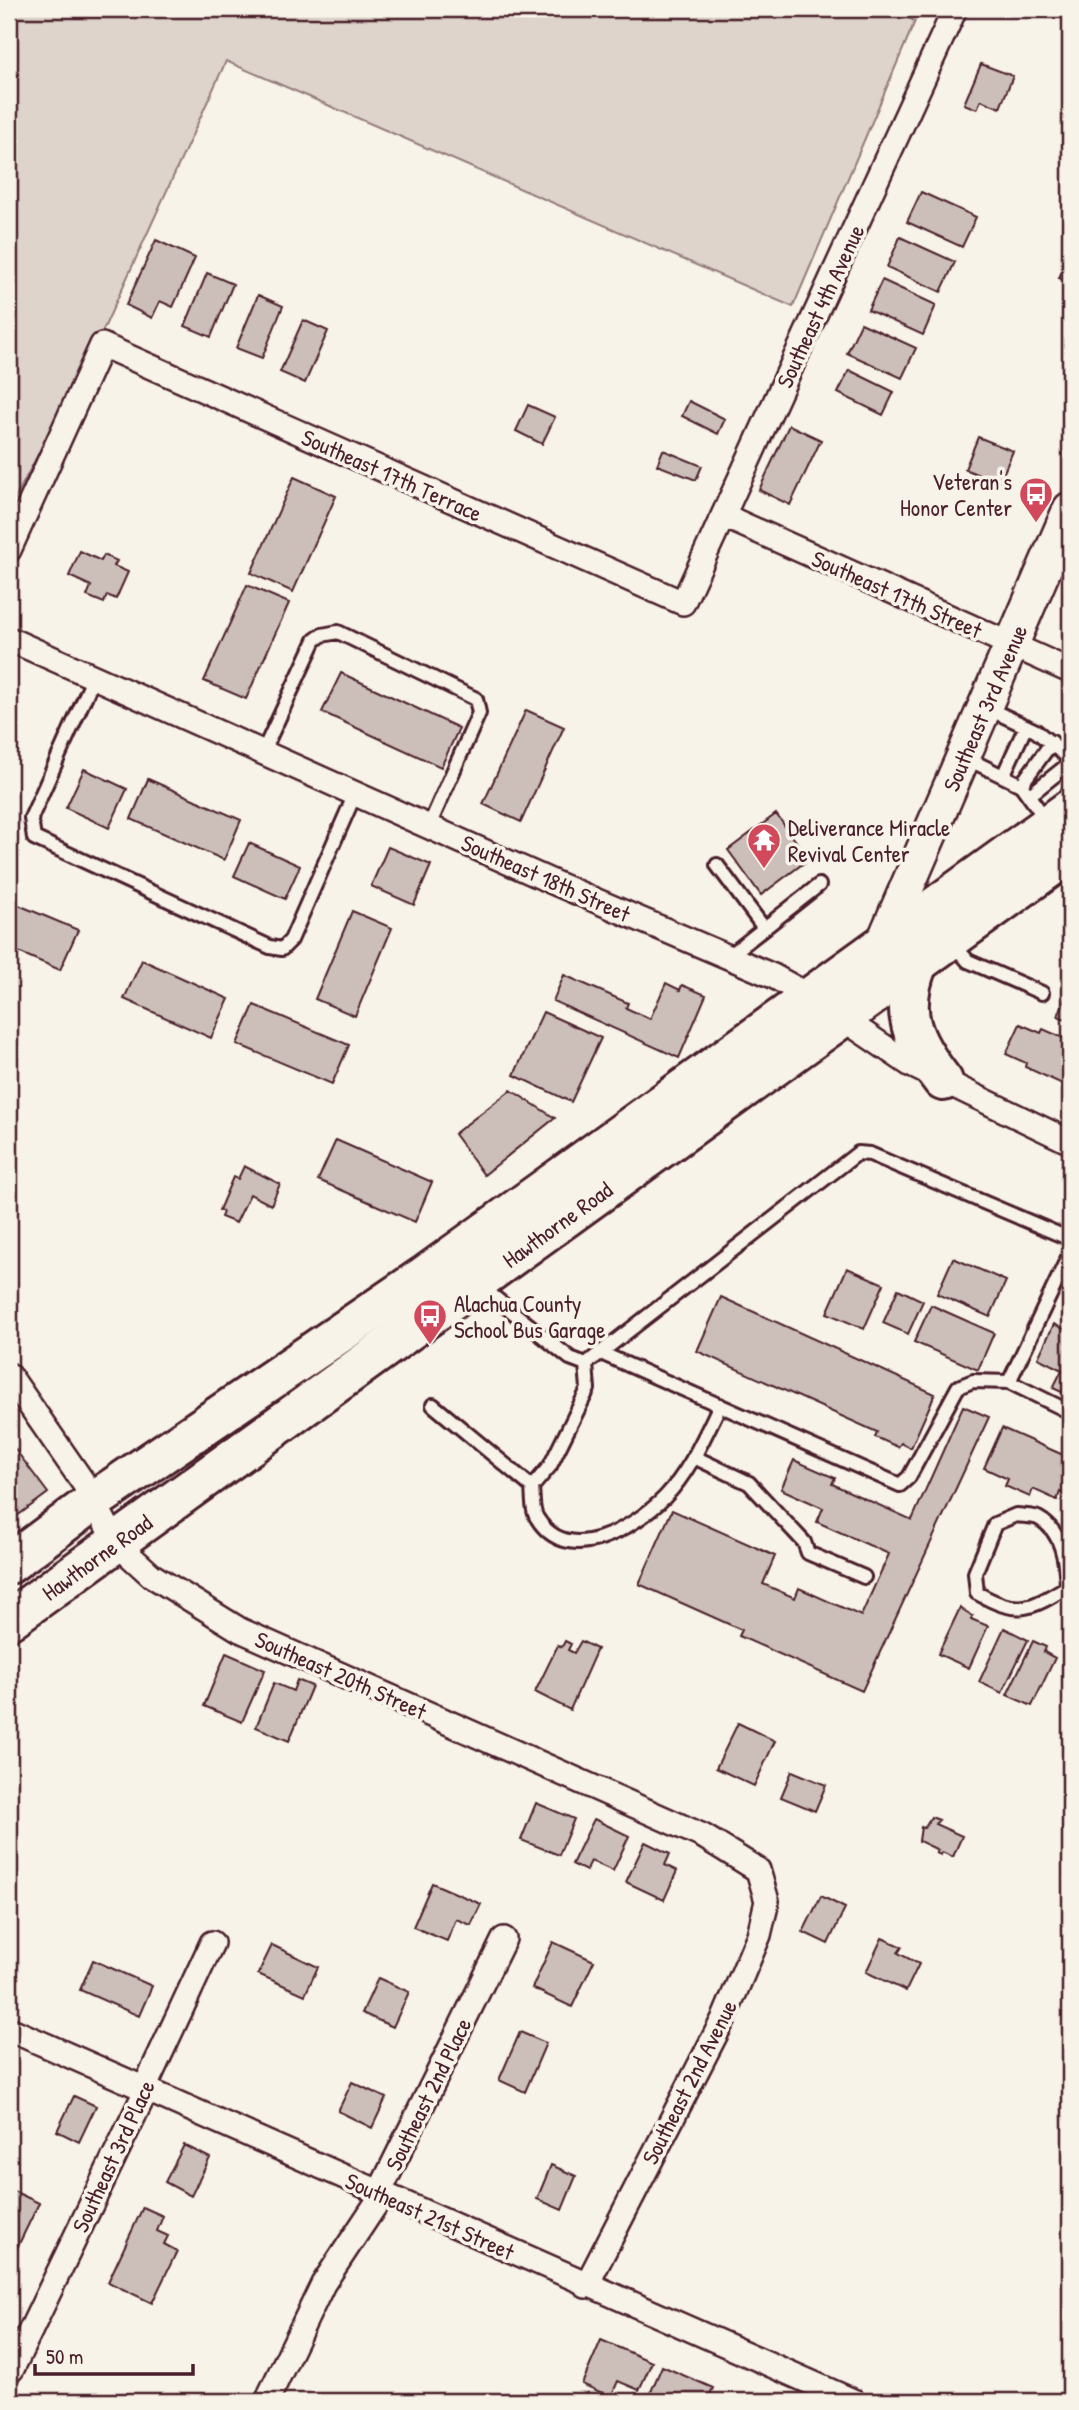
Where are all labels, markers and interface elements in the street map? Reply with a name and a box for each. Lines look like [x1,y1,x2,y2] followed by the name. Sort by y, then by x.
[769,219,871,393] street label: Southeast 4th Avenue
[297,421,487,529] street label: Southeast 17th Terrace
[900,466,1012,523] place label: Veteran's Honor Center
[1017,475,1055,524] bus stop icon: Veteran's Honor Center
[807,543,988,646] street label: Southeast 17th Street
[935,620,1034,796] street label: Southeast 3rd Avenue
[788,812,950,869] place label: Deliverance Miracle Revival Center
[745,821,783,870] temple icon: Deliverance Miracle Revival Center
[457,827,636,930] street label: Southeast 18th Street
[496,1174,618,1274] street label: Hawthorne Road
[454,1288,605,1345] place label: Alachua County School Bus Garage
[411,1297,449,1346] bus stop icon: Alachua County School Bus Garage
[35,1506,158,1607] street label: Hawthorne Road
[251,1623,432,1727] street label: Southeast 20th Street
[634,1995,744,2169] street label: Southeast 2nd Avenue
[378,2012,478,2176] street label: Southeast 2nd Place
[64,2075,162,2237] street label: Southeast 3rd Place
[341,2165,520,2268] street label: Southeast 21st Street
[35,2333,192,2377] scale bar
[46,2342,83,2371] text: 50 m

